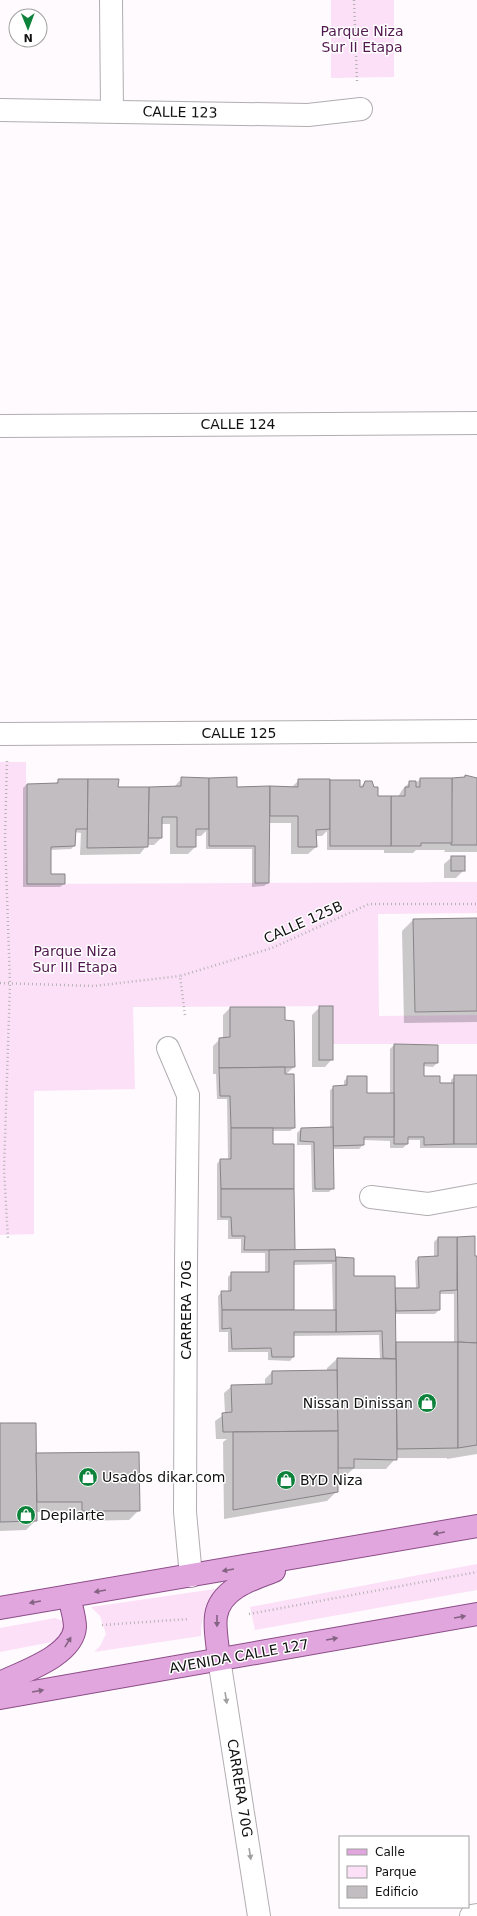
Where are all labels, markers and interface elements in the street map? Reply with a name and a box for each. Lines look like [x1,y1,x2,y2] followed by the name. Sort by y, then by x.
[8,8,48,48] north arrow
[320,23,404,55] park label: Parque Niza Sur II Etapa
[23,31,33,44] text: N
[142,103,218,121] street label: CALLE 123
[201,416,276,432] street label: CALLE 124
[202,725,276,741] street label: CALLE 125
[261,897,345,947] street label: CALLE 125B
[32,943,118,975] park label: Parque Niza Sur III Etapa
[178,1260,194,1360] street label: CARRERA 70G
[416,1392,438,1414] shop icon: Nissan Dinissan
[303,1395,413,1411] place label: Nissan Dinissan
[77,1466,99,1488] shop icon: Usados dikar.com
[102,1469,225,1485] place label: Usados dikar.com
[275,1469,297,1491] shop icon: BYD Niza
[300,1472,363,1488] place label: BYD Niza
[15,1504,37,1526] shop icon: Depilarte
[40,1507,105,1523] place label: Depilarte
[432,1530,445,1536] one-way arrow
[222,1567,234,1573] one-way arrow
[94,1588,106,1594] one-way arrow
[29,1599,41,1605] one-way arrow
[454,1613,466,1619] one-way arrow
[214,1615,220,1628] one-way arrow
[65,1636,72,1648] one-way arrow
[168,1636,310,1676] street label: AVENIDA CALLE 127
[326,1636,338,1642] one-way arrow
[32,1688,45,1694] one-way arrow
[223,1692,229,1704] one-way arrow
[224,1738,256,1838] street label: CARRERA 70G
[339,1836,469,1908] legend
[375,1845,405,1859] text: Calle
[247,1848,253,1860] one-way arrow
[375,1865,416,1879] text: Parque
[375,1885,418,1899] text: Edificio

